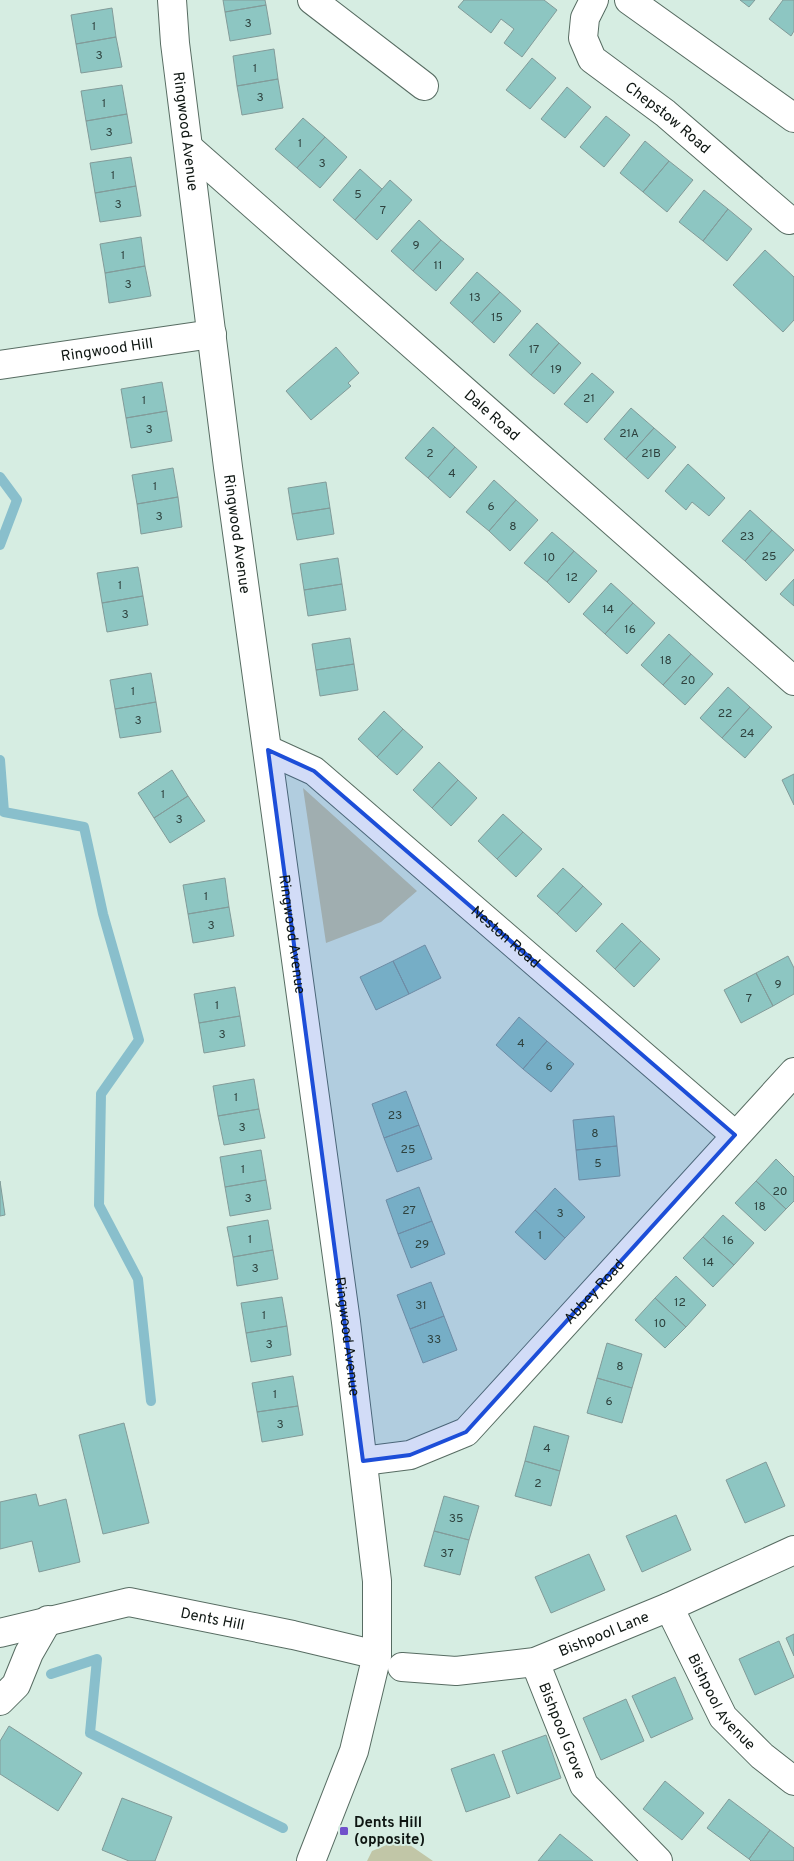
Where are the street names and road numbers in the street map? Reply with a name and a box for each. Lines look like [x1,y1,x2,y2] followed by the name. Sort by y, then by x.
[168,71,201,192] street label: Ringwood Avenue
[621,79,714,159] street label: Chepstow Road
[60,335,154,367] street label: Ringwood Hill
[459,387,523,446] street label: Dale Road
[218,473,253,595] street label: Ringwood Avenue
[273,873,309,995] street label: Ringwood Avenue
[466,903,543,973] street label: Neston Road
[561,1256,630,1329] street label: Abbey Road
[329,1276,363,1397] street label: Ringwood Avenue
[179,1605,246,1636] street label: Dents Hill
[556,1608,652,1662] street label: Bishpool Lane
[682,1651,759,1755] street label: Bishpool Avenue
[533,1680,589,1782] street label: Bishpool Grove

